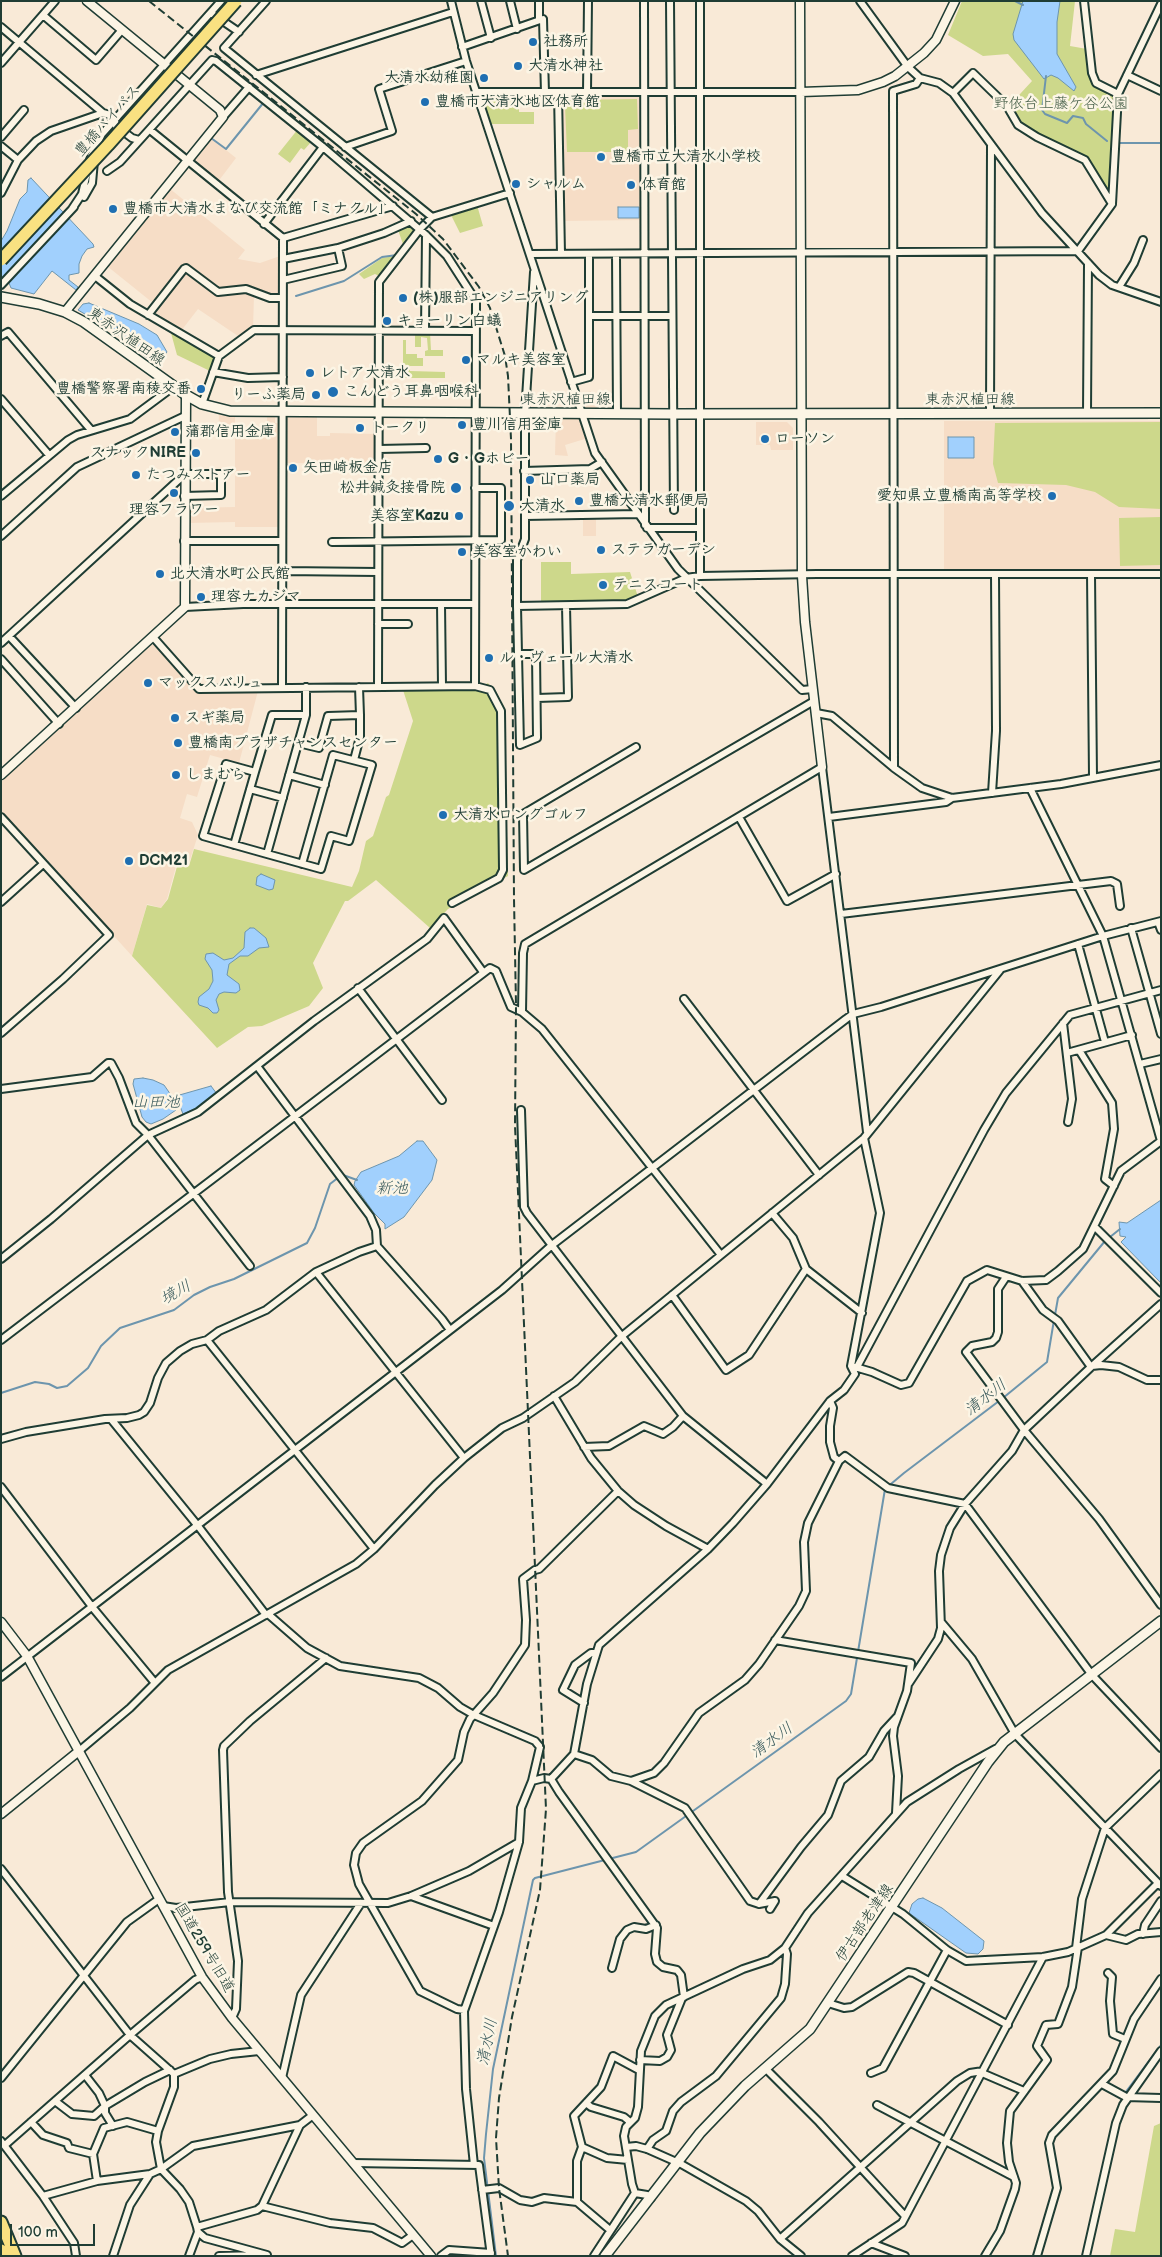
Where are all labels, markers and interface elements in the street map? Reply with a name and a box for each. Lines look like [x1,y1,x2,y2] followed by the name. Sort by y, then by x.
[543,33,588,51] place label: 社務所
[527,36,539,48] marker: 社務所
[528,57,603,75] place label: 大清水神社
[512,60,524,72] marker: 大清水神社
[384,69,474,87] place label: 大清水幼稚園
[478,72,490,84] marker: 大清水幼稚園
[71,82,145,160] street label: 豊橋バイパス
[435,93,600,111] place label: 豊橋市大清水地区体育館
[994,95,1128,113] park label: 野依台上藤ケ谷公園
[419,96,431,108] marker: 豊橋市大清水地区体育館
[611,148,761,166] place label: 豊橋市立大清水小学校
[595,151,607,163] marker: 豊橋市立大清水小学校
[526,175,586,193] place label: シャルム
[641,176,686,194] place label: 体育館
[510,178,522,190] marker: シャルム
[625,179,637,191] marker: 体育館
[123,200,393,218] place label: 豊橋市大清水まなび交流館「ミナクル」
[107,203,119,215] marker: 豊橋市大清水まなび交流館「ミナクル」
[413,289,589,307] place label: (株)服部エンジニアリング
[397,292,409,304] marker: (株)服部エンジニアリング
[84,304,168,370] street label: 東赤沢植田線
[397,312,501,330] place label: キョーリン白蟻
[381,315,393,327] marker: キョーリン白蟻
[476,351,566,369] place label: マルキ美容室
[460,354,472,366] marker: マルキ美容室
[320,364,410,382] place label: レトア大清水
[304,367,316,379] marker: レトア大清水
[56,380,191,398] place label: 豊橋警察署南稜交番
[195,383,207,395] marker: 豊橋警察署南稜交番
[344,383,479,401] place label: こんどう耳鼻咽喉科
[326,385,340,399] marker: こんどう耳鼻咽喉科
[232,386,306,404] place label: りーふ薬局
[310,389,322,401] marker: りーふ薬局
[521,391,611,409] street label: 東赤沢植田線
[925,391,1015,409] street label: 東赤沢植田線
[472,416,562,434] place label: 豊川信用金庫
[370,419,430,437] place label: トークリ
[456,419,468,431] marker: 豊川信用金庫
[354,422,366,434] marker: トークリ
[185,423,275,441] place label: 蒲郡信用金庫
[169,426,181,438] marker: 蒲郡信用金庫
[775,430,835,448] place label: ローソン
[759,433,771,445] marker: ローソン
[90,444,186,462] place label: スナックNIRE
[190,447,202,459] marker: スナックNIRE
[448,450,529,468] place label: G・Gホビー
[432,453,444,465] marker: G・Gホビー
[303,459,393,477] place label: 矢田崎板金店
[287,462,299,474] marker: 矢田崎板金店
[146,466,250,484] place label: たつみストアー
[130,469,142,481] marker: たつみストアー
[540,471,600,489] place label: 山口薬局
[524,474,536,486] marker: 山口薬局
[340,479,445,497] place label: 松井鍼灸接骨院
[449,481,463,495] marker: 松井鍼灸接骨院
[168,487,180,499] marker: 理容フラワー
[877,487,1042,505] place label: 愛知県立豊橋南高等学校
[1046,490,1058,502] marker: 愛知県立豊橋南高等学校
[589,492,709,510] place label: 豊橋大清水郵便局
[573,495,585,507] marker: 豊橋大清水郵便局
[520,497,565,515] place label: 大清水
[502,499,516,513] marker: 大清水
[129,501,219,519] place label: 理容フラワー
[370,507,449,525] place label: 美容室Kazu
[453,510,465,522] marker: 美容室Kazu
[611,541,716,559] place label: ステラガーデン
[472,543,562,561] place label: 美容室かわい
[595,544,607,556] marker: ステラガーデン
[456,546,468,558] marker: 美容室かわい
[170,565,290,583] place label: 北大清水町公民館
[154,568,166,580] marker: 北大清水町公民館
[613,576,703,594] place label: テニスコート
[597,579,609,591] marker: テニスコート
[211,588,301,606] place label: 理容ナカジマ
[195,591,207,603] marker: 理容ナカジマ
[499,649,633,667] place label: ル・ヴェール大清水
[483,652,495,664] marker: ル・ヴェール大清水
[158,674,263,692] place label: マックスバリュ
[142,677,154,689] marker: マックスバリュ
[185,709,245,727] place label: スギ薬局
[169,712,181,724] marker: スギ薬局
[188,734,398,752] place label: 豊橋南プラザチャンスセンター
[172,737,184,749] marker: 豊橋南プラザチャンスセンター
[186,766,246,784] place label: しまむら
[170,769,182,781] marker: しまむら
[453,806,588,824] place label: 大清水ロングゴルフ
[437,809,449,821] marker: 大清水ロングゴルフ
[139,852,188,870] place label: DCM21
[123,855,135,867] marker: DCM21
[132,1093,180,1113] water label: 山田池
[376,1179,408,1199] water label: 新池
[157,1277,195,1309] water label: 境川
[961,1376,1011,1420] water label: 清水川
[747,1719,797,1763] water label: 清水川
[832,1881,898,1965] street label: 伊古部老津線
[170,1900,238,1996] street label: 国道259号旧道
[474,2017,502,2067] water label: 清水川
[12,2214,98,2246] scale bar
[18,2223,58,2242] text: 100 m

